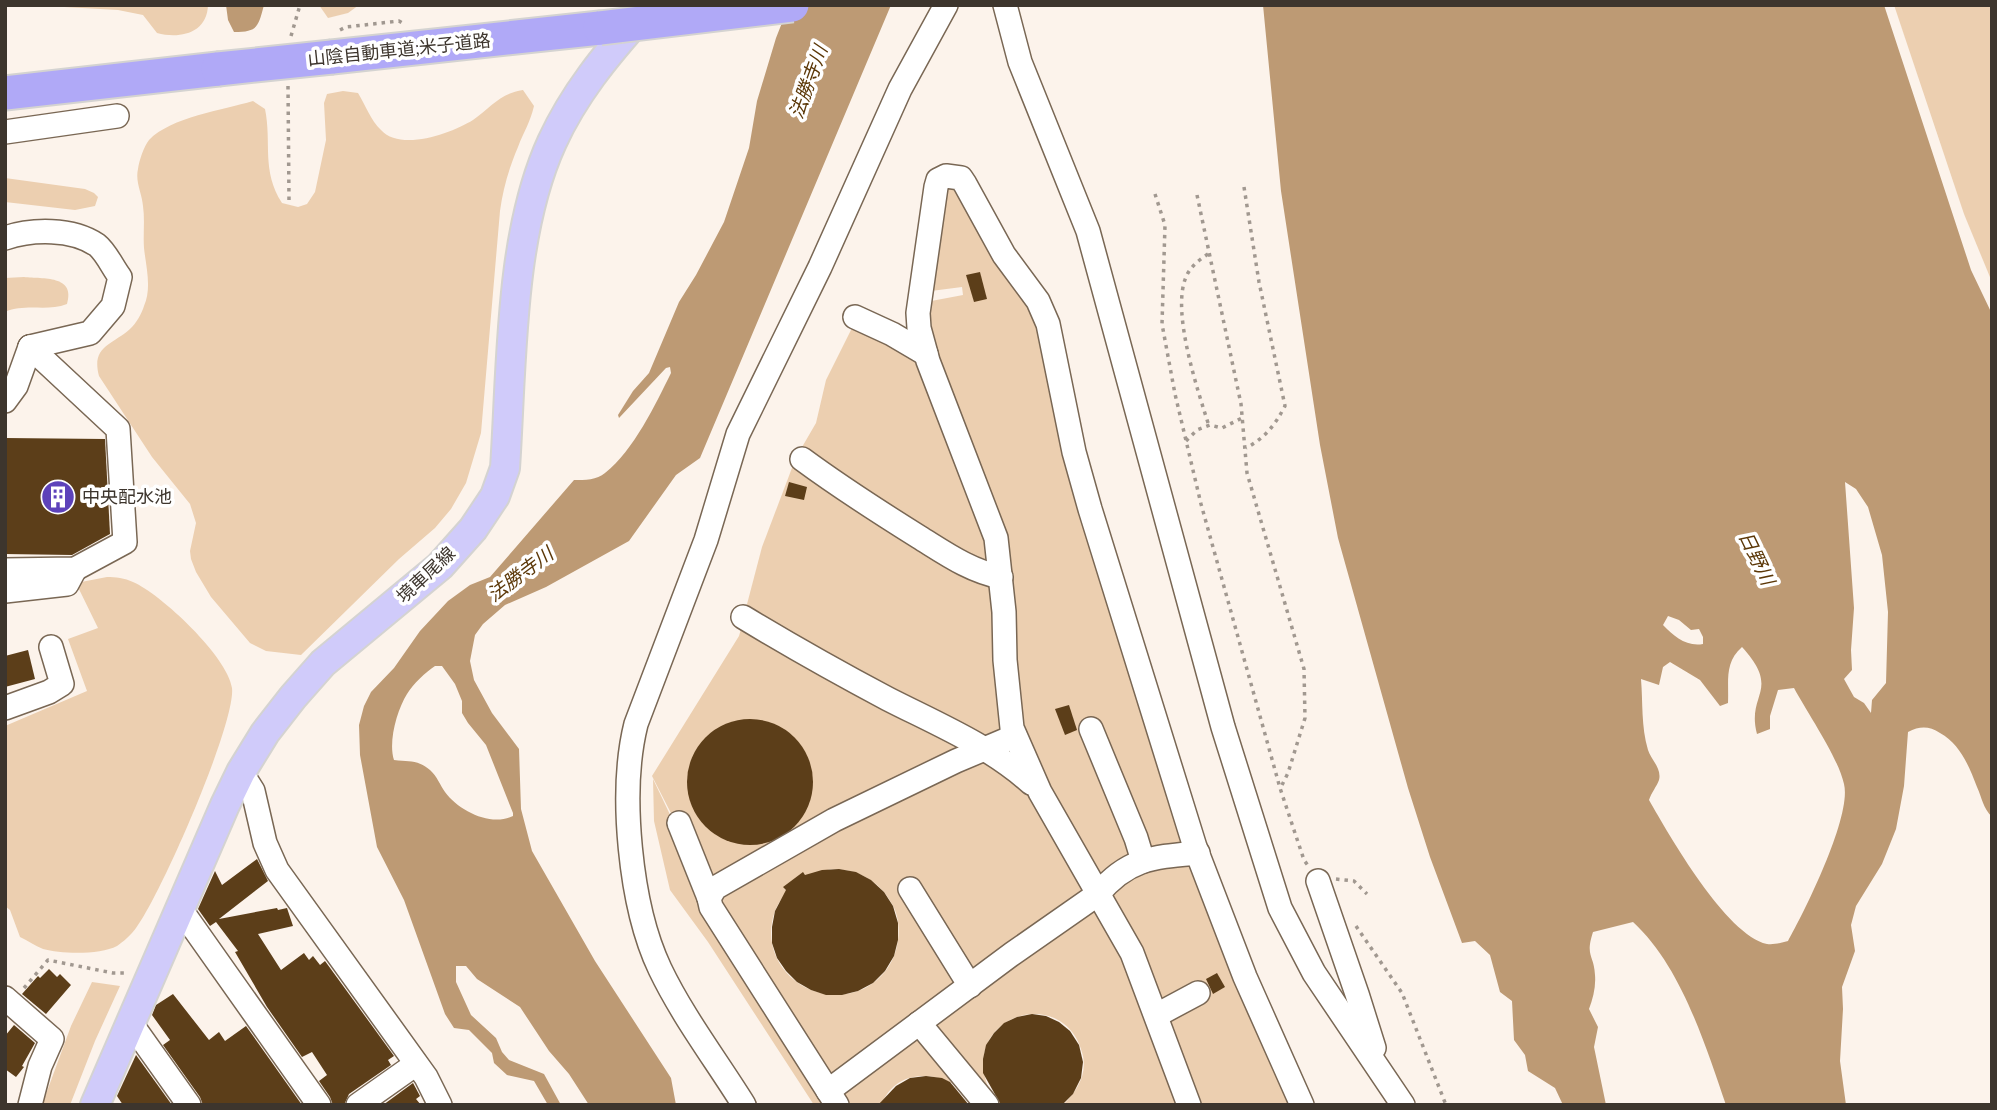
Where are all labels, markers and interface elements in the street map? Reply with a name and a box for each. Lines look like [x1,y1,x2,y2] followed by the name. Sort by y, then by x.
[306,28,492,71] street label: 山陰自動車道;米子道路
[784,40,833,122] water label: 法勝寺川
[39,478,77,516] building icon: 中央配水池
[82,485,172,508] place label: 中央配水池
[1734,527,1781,591] water label: 日野川
[482,540,559,606] water label: 法勝寺川
[391,542,460,608] street label: 境車尾線

